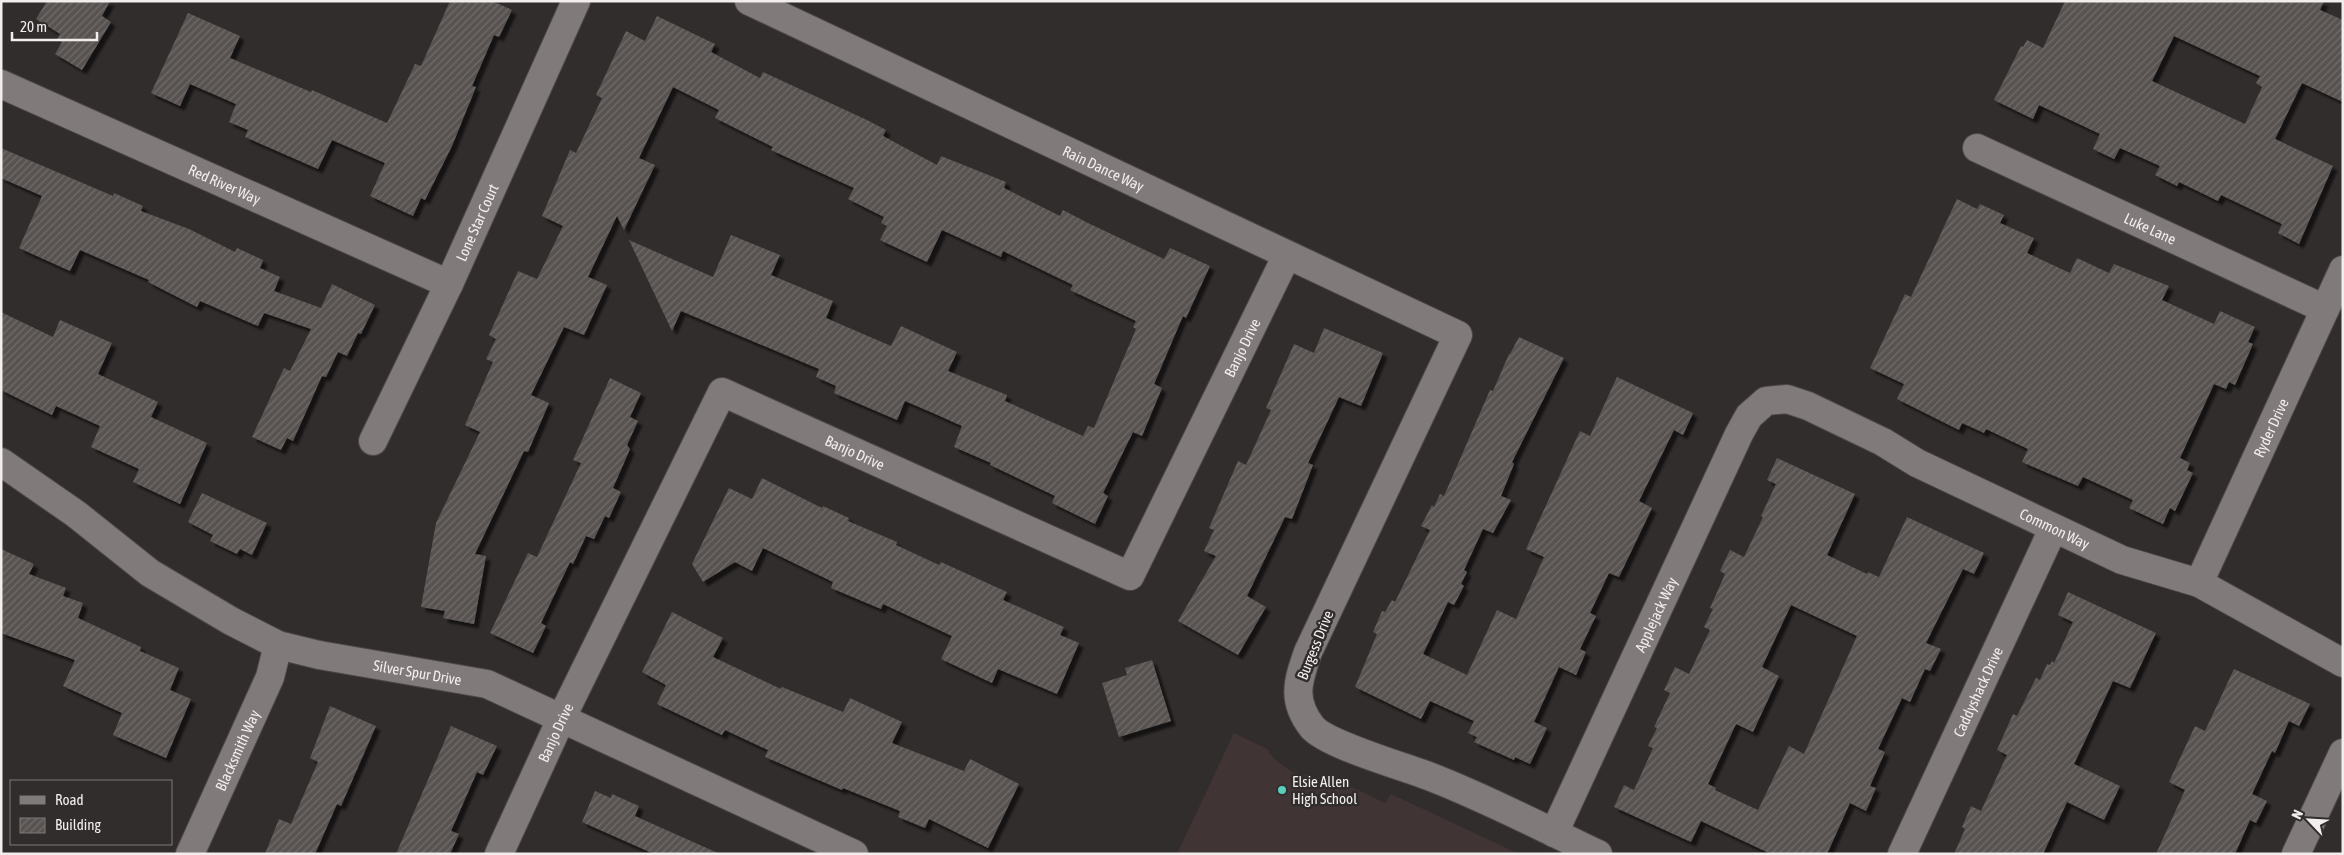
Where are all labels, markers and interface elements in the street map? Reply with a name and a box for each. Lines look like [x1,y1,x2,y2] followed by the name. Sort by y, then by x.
[12,10,98,42] scale bar
[20,18,47,35] text: 20 m
[1060,142,1147,195] street label: Rain Dance Way
[186,160,264,207] street label: Red River Way
[452,181,501,264] street label: Lone Star Court
[2122,209,2179,248] street label: Luke Lane
[1220,315,1263,380] street label: Banjo Drive
[2250,395,2291,460] street label: Ryder Drive
[823,431,887,473] street label: Banjo Drive
[2017,504,2093,552] street label: Common Way
[1631,574,1680,654] street label: Applejack Way
[1293,608,1337,682] street label: Burgess Drive
[1949,644,2006,739] street label: Caddyshack Drive
[372,656,463,688] street label: Silver Spur Drive
[534,700,576,764] street label: Banjo Drive
[211,707,263,793] street label: Blacksmith Way
[1292,773,1357,807] place label: Elsie Allen High School
[10,780,172,845] legend
[1276,784,1288,796] marker: Elsie Allen High School
[55,791,84,808] text: Road
[2284,795,2334,845] north arrow
[2288,807,2306,822] text: N
[55,816,101,833] text: Building

